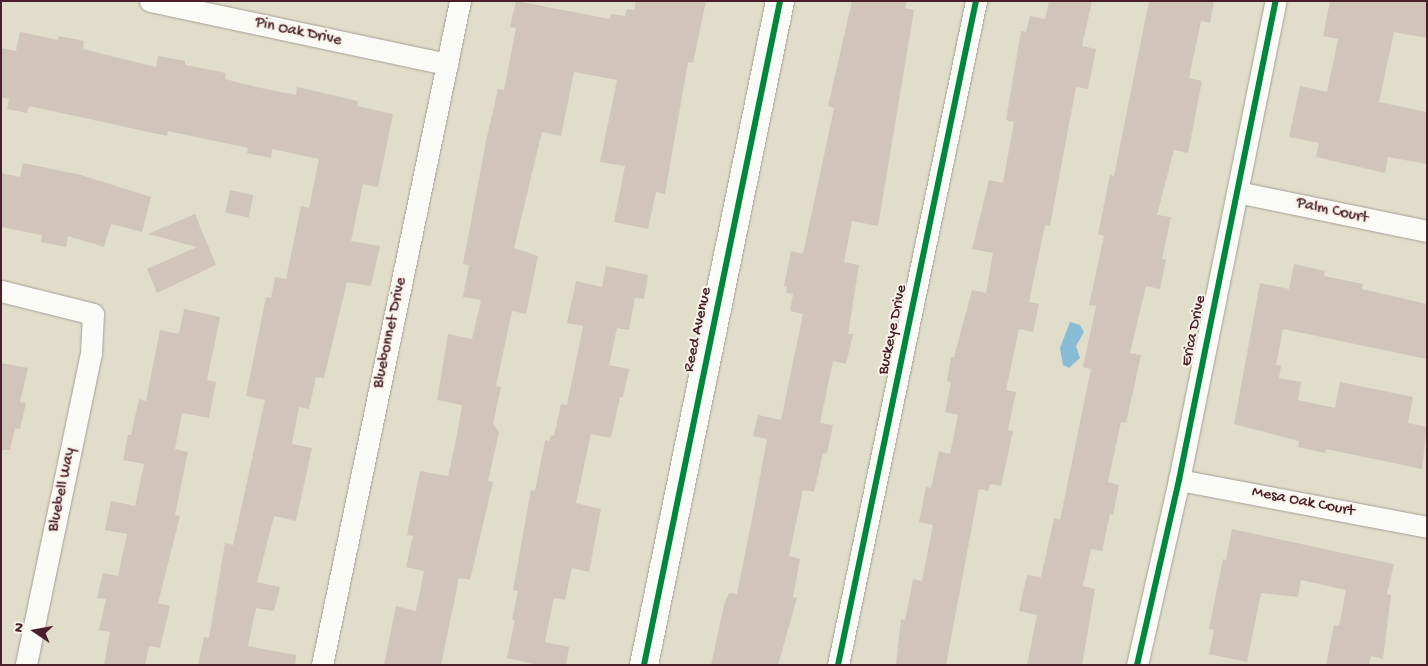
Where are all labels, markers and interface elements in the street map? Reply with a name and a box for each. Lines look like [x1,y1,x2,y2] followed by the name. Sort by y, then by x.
[253,14,343,52] street label: Pin Oak Drive
[1294,195,1370,229] street label: Palm Court
[370,276,412,390] street label: Bluebonnet Drive
[875,283,913,377] street label: Buckeye Drive
[681,286,717,374] street label: Reed Avenue
[1178,294,1212,368] street label: Erica Drive
[45,446,81,534] street label: Bluebell Way
[1250,484,1356,522] street label: Mesa Oak Court
[10,606,60,656] north arrow
[11,622,29,634] text: N

